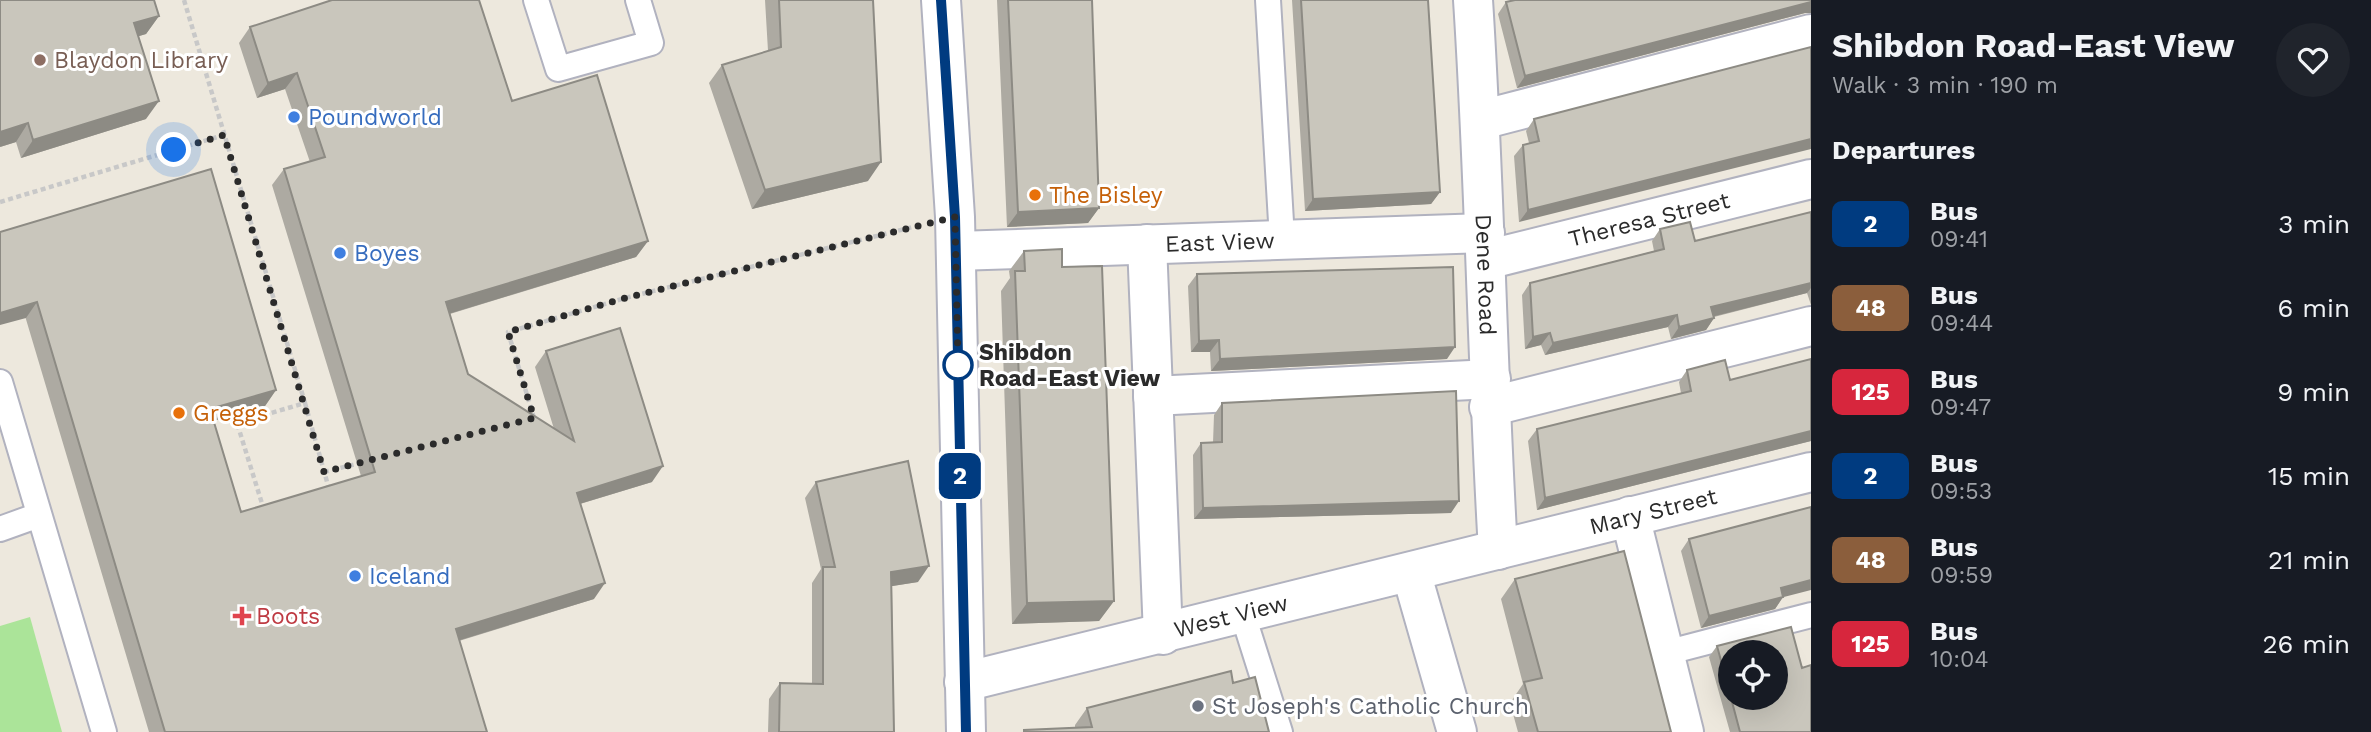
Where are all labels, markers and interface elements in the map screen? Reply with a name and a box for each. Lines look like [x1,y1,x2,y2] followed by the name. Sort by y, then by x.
[2276,23,2350,97] button: heart
[1832,26,2235,65] text: Shibdon Road-East View
[54,47,228,74] place label: Blaydon Library
[32,52,48,68] marker: Blaydon Library
[1832,72,2058,99] text: Walk · 3 min · 190 m
[308,104,442,131] place label: Poundworld
[286,109,302,125] marker: Poundworld
[156,132,191,167] your location
[1832,135,1975,165] text: Departures
[1049,182,1163,209] place label: The Bisley
[1566,186,1733,252] street label: Theresa Street
[1027,187,1043,203] marker: The Bisley
[1930,196,1978,226] text: Bus
[2278,209,2350,239] text: 3 min
[1863,210,1878,238] text: 2
[1470,213,1502,336] street label: Dene Road
[1930,226,1988,253] text: 09:41
[1165,227,1275,257] street label: East View
[354,240,420,267] place label: Boyes
[332,245,348,261] marker: Boyes
[1930,280,1978,310] text: Bus
[2278,293,2350,323] text: 6 min
[1855,294,1886,322] text: 48
[1930,310,1993,337] text: 09:44
[979,339,1161,392] place label: Shibdon Road-East View
[943,350,973,380] marker: Shibdon Road-East View
[1930,364,1978,394] text: Bus
[2277,377,2350,407] text: 9 min
[1851,378,1890,406] text: 125
[1930,394,1991,421] text: 09:47
[193,400,269,427] place label: Greggs
[171,405,187,421] marker: Greggs
[1930,448,1978,478] text: Bus
[937,453,983,499] line badge: 2
[2268,461,2350,491] text: 15 min
[953,462,967,490] text: 2
[1863,462,1878,490] text: 2
[1930,478,1992,505] text: 09:53
[1587,482,1720,540] street label: Mary Street
[1930,532,1978,562] text: Bus
[2268,545,2350,575] text: 21 min
[1855,546,1886,574] text: 48
[1930,562,1993,589] text: 09:59
[369,563,451,590] place label: Iceland
[347,568,363,584] marker: Iceland
[1171,589,1291,643] street label: West View
[256,603,320,630] place label: Boots
[234,608,250,624] marker: Boots
[1930,616,1978,646] text: Bus
[2262,629,2350,659] text: 26 min
[1851,630,1890,658] text: 125
[1718,640,1788,710] map controls
[1718,640,1788,710] button: locate
[1930,646,1988,673] text: 10:04
[1212,693,1529,720] place label: St Joseph's Catholic Church
[1190,698,1206,714] marker: St Joseph's Catholic Church

